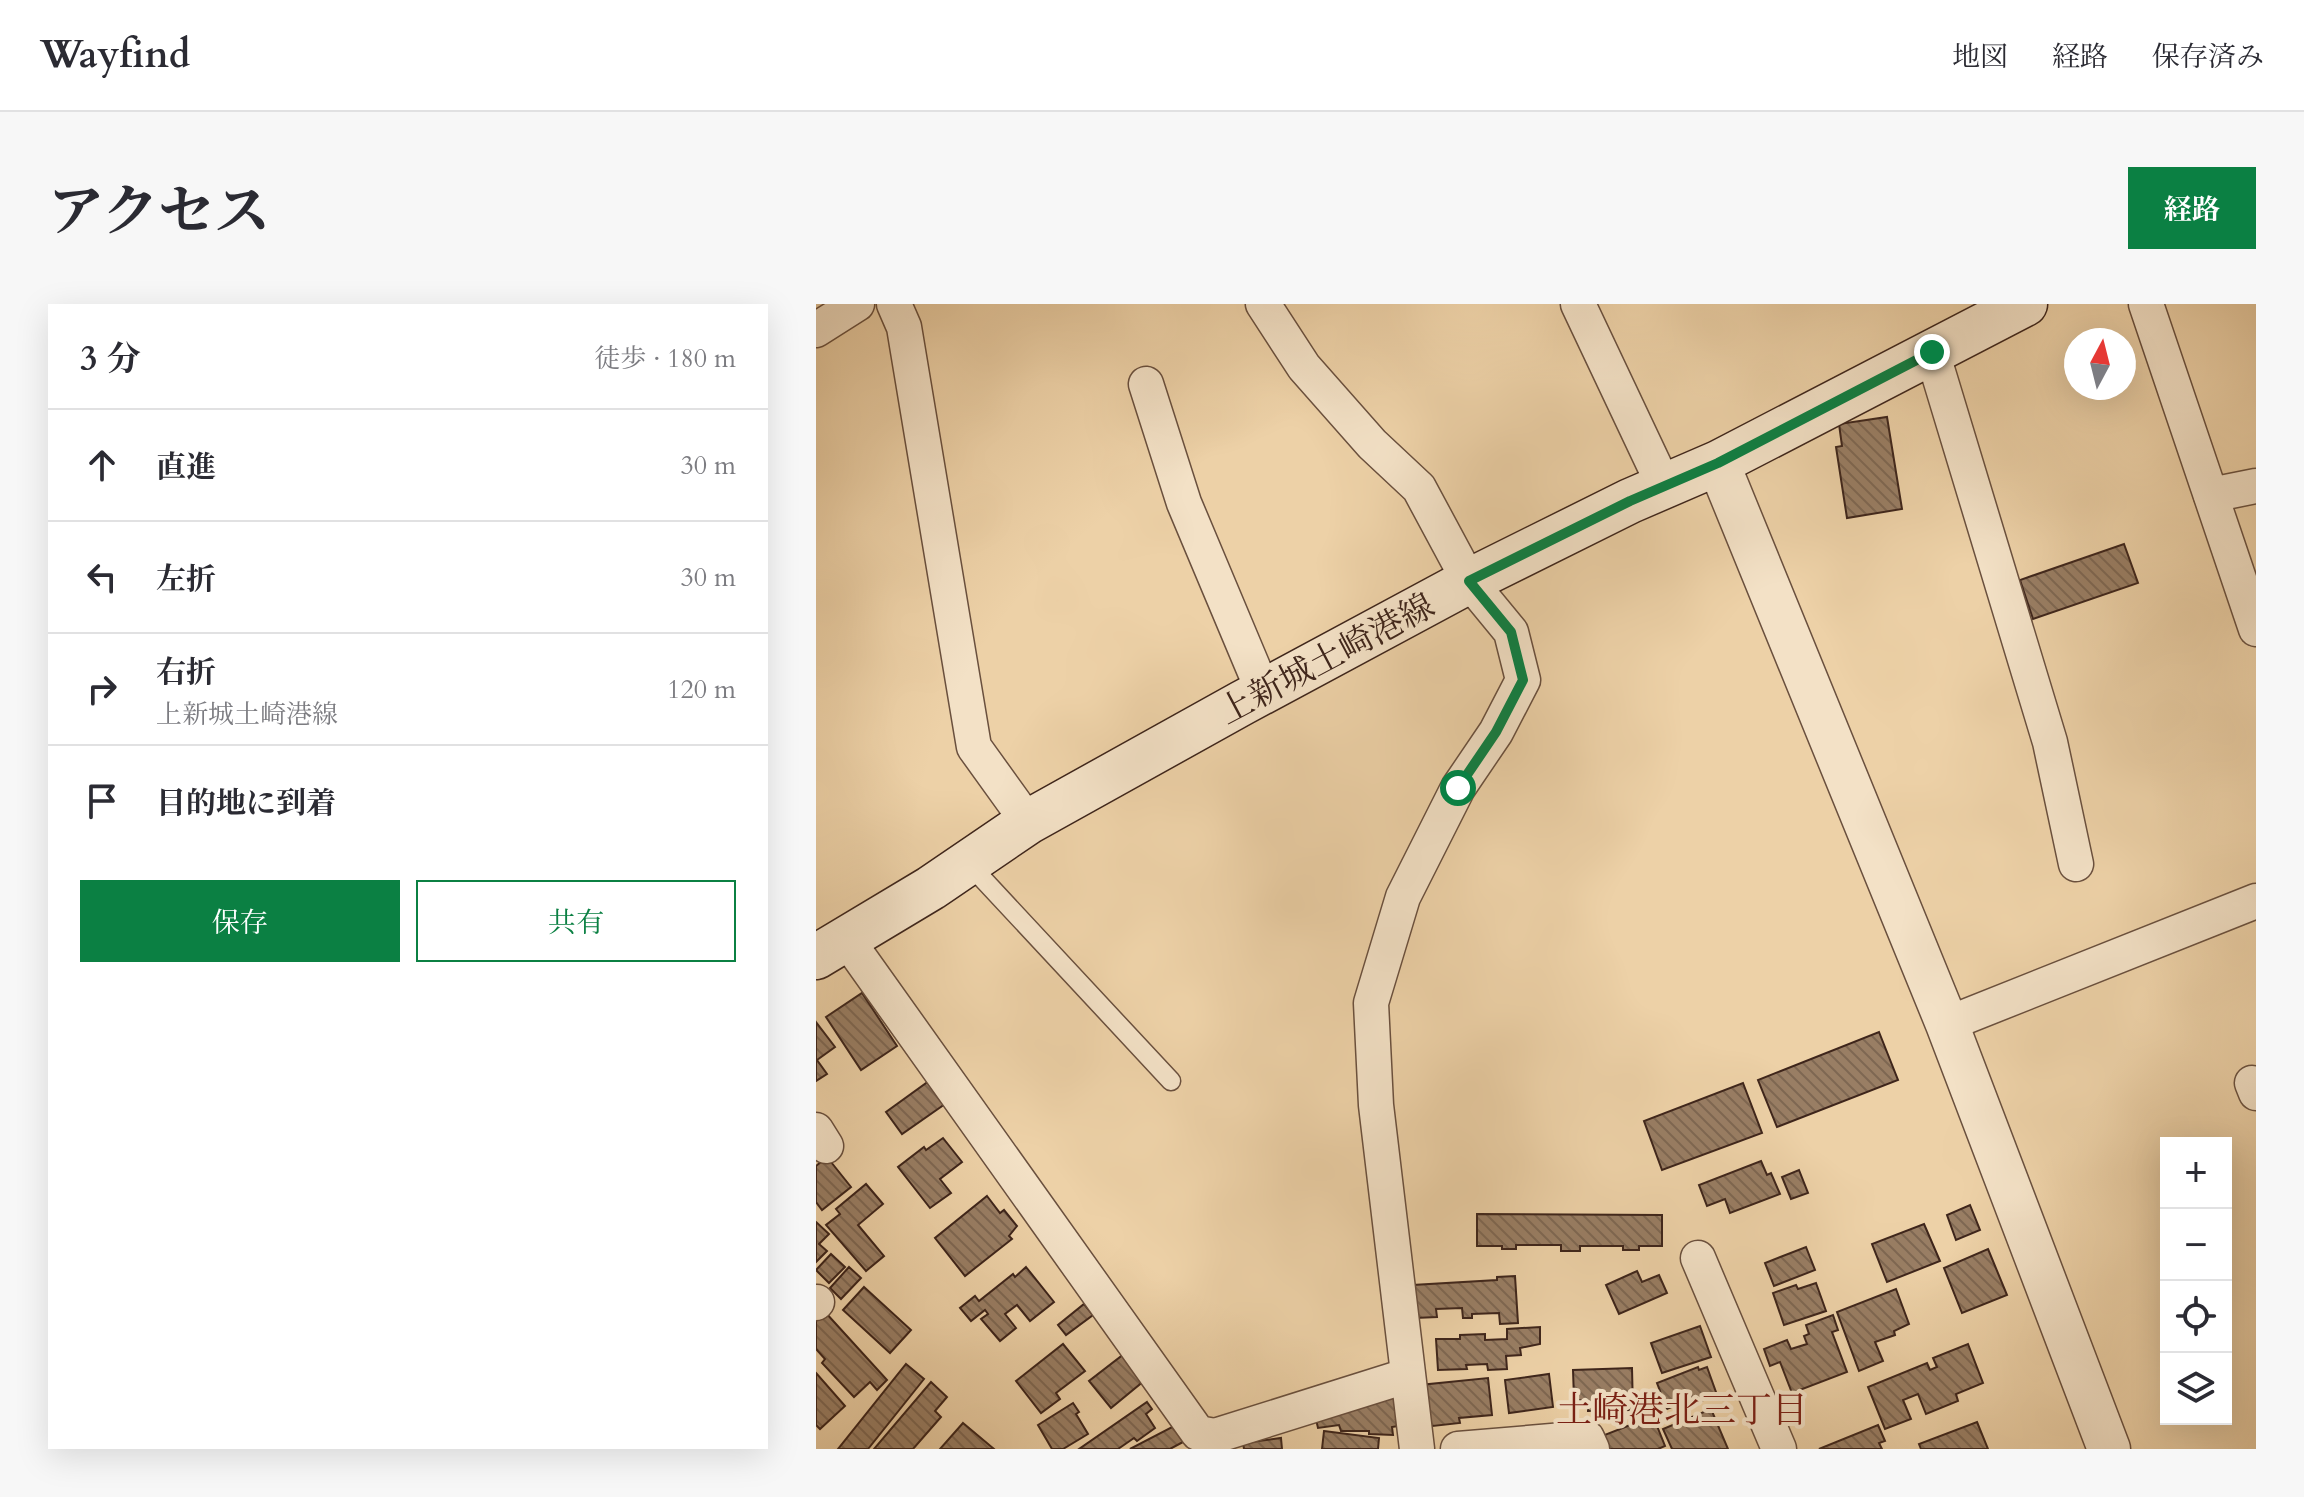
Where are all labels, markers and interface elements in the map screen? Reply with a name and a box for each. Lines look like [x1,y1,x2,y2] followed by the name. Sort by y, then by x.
[40,29,190,81] text: Wayfind
[1952,38,2008,76] text: 地図
[2052,38,2108,76] text: 経路
[2152,38,2264,76] text: 保存済み
[2128,167,2256,249] button: 経路
[48,175,270,250] text: アクセス
[2064,328,2136,400] north arrow
[1914,334,1950,370] route end
[80,336,141,382] text: 3 分
[595,341,736,376] text: 徒歩 · 180 m
[80,443,124,487] icon: ahead
[156,447,216,488] text: 直進
[680,448,736,483] text: 30 m
[80,555,124,599] icon: left
[156,559,216,600] text: 左折
[680,560,736,595] text: 30 m
[1211,583,1442,735] street label: 上新城土崎港線
[156,652,216,693] text: 右折
[80,667,124,711] icon: right
[667,672,736,707] text: 120 m
[156,697,338,732] text: 上新城土崎港線
[1440,770,1476,806] route start
[80,779,124,823] icon: arrive
[156,783,336,824] text: 目的地に到着
[80,880,400,962] button: 保存
[416,880,736,962] button: 共有
[2160,1137,2232,1425] map controls
[2160,1137,2232,1209] button: +
[2160,1209,2232,1281] button: −
[2160,1281,2232,1353] button: locate
[2160,1353,2232,1425] button: layers
[1556,1386,1808,1435] district label: 土崎港北三丁目

